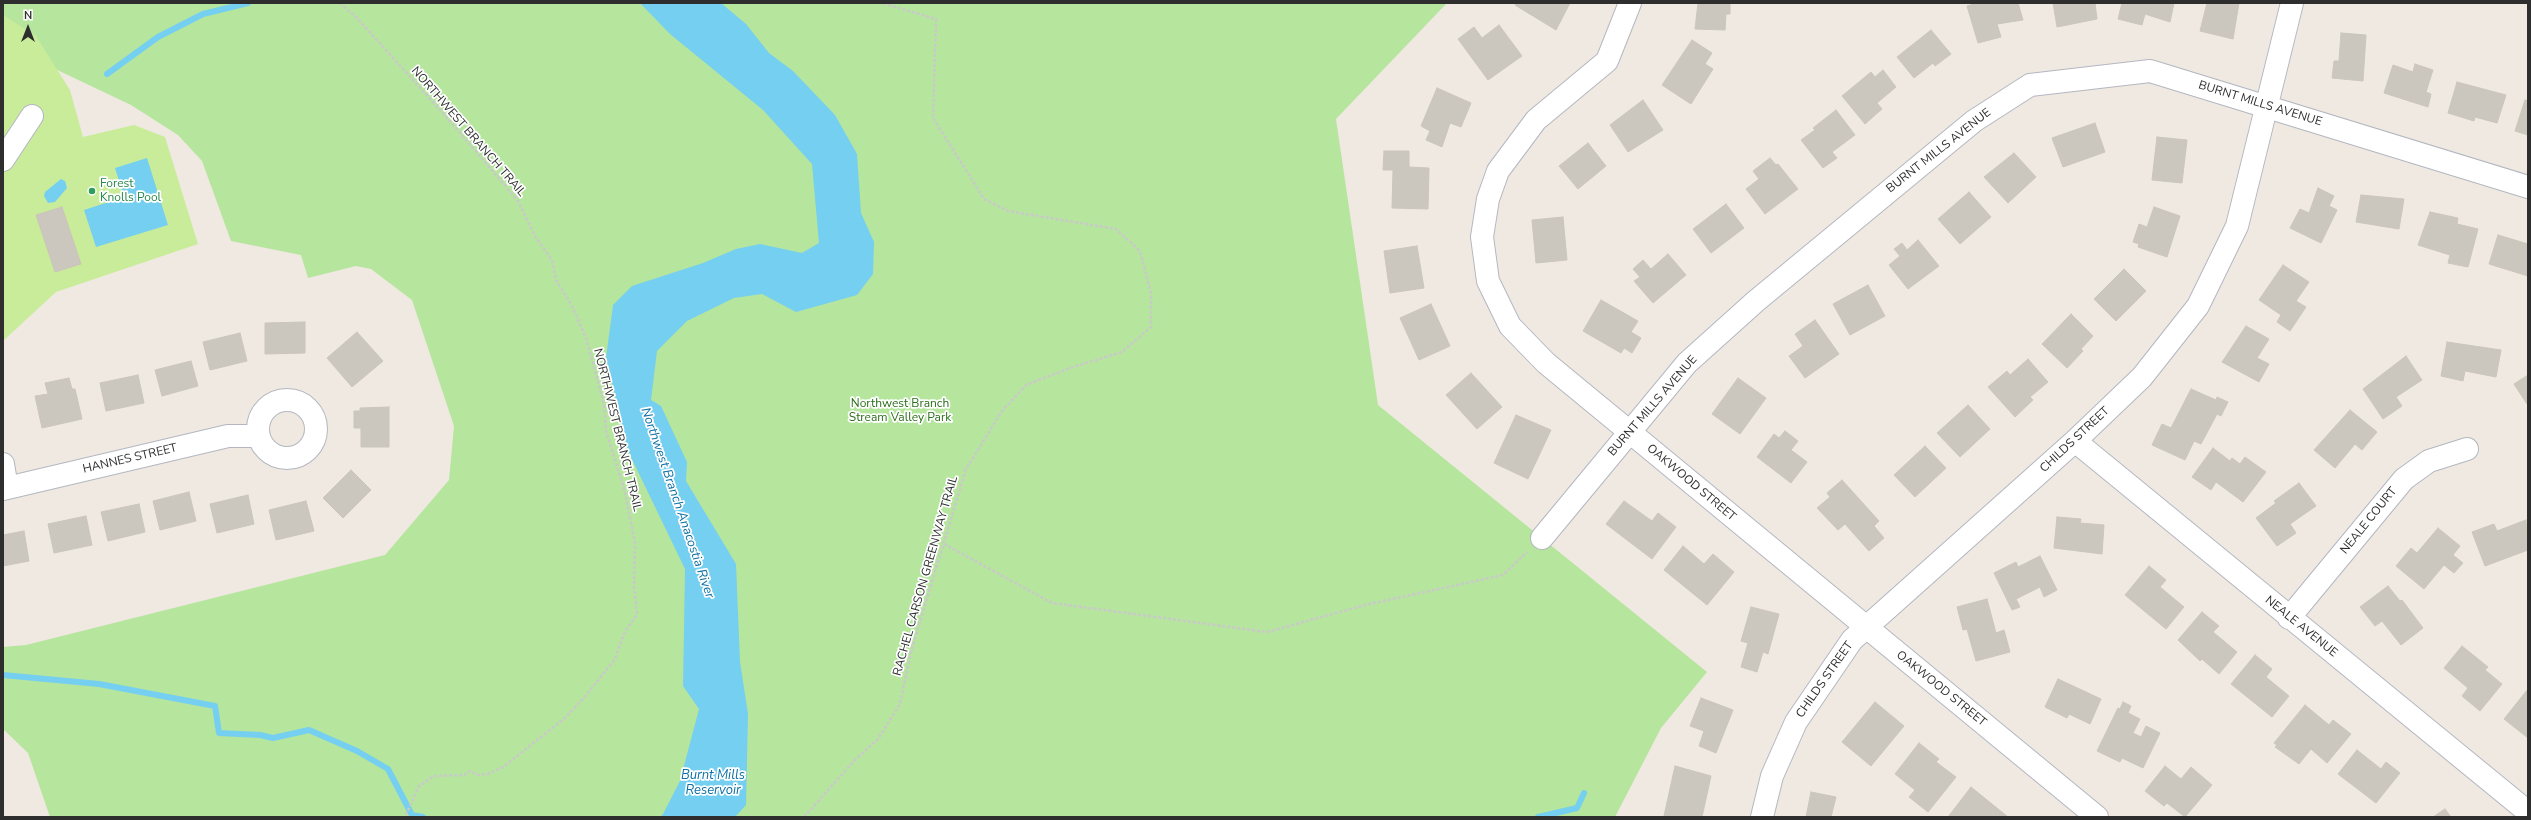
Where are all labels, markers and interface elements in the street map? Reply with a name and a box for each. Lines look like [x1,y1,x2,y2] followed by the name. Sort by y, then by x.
[8,8,48,48] north arrow
[24,8,32,23] text: N
[408,64,528,200] street label: NORTHWEST BRANCH TRAIL
[2196,78,2324,130] street label: BURNT MILLS AVENUE
[1884,106,1994,196] street label: BURNT MILLS AVENUE
[100,177,161,205] place label: Forest Knolls Pool
[87,186,97,196] marker: Forest Knolls Pool
[590,347,644,513] street label: NORTHWEST BRANCH TRAIL
[1605,353,1701,459] street label: BURNT MILLS AVENUE
[849,397,951,425] park label: Northwest Branch Stream Valley Park
[2037,404,2113,476] street label: CHILDS STREET
[637,406,717,600] water label: Northwest Branch Anacostia River
[81,441,179,477] street label: HANNES STREET
[1643,441,1739,525] street label: OAKWOOD STREET
[891,474,961,678] street label: RACHEL CARSON GREENWAY TRAIL
[2338,485,2400,557] street label: NEALE COURT
[2262,593,2340,661] street label: NEALE AVENUE
[1793,639,1857,721] street label: CHILDS STREET
[1893,648,1989,730] street label: OAKWOOD STREET
[681,768,745,799] water label: Burnt Mills Reservoir

